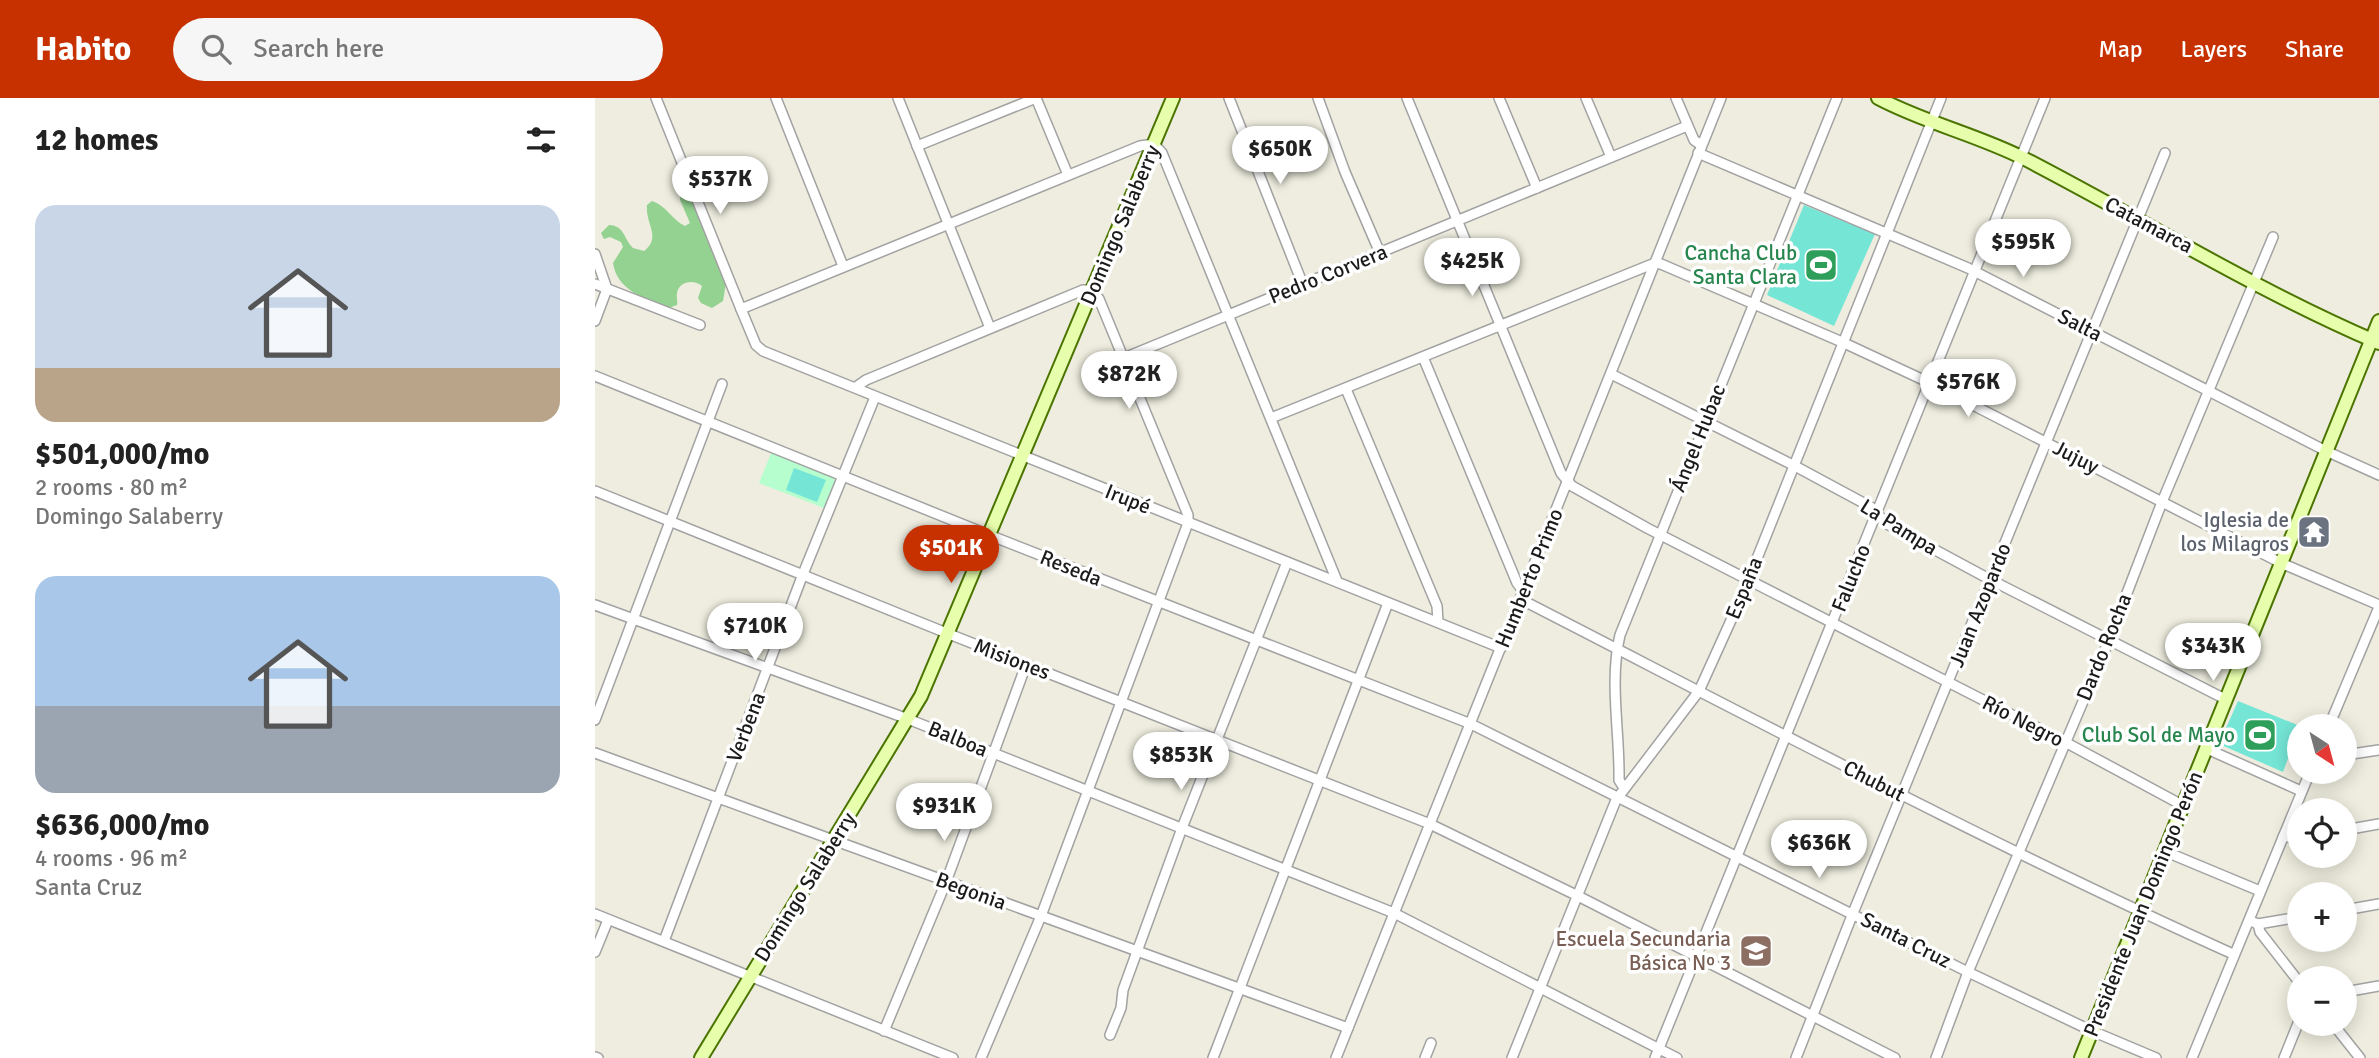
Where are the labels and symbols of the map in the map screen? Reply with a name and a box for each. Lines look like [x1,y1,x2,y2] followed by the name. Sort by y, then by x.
[1231,126,1329,186] pin: $650K
[1075,141,1166,309] street label: Domingo Salaberry
[671,156,769,216] pin: $537K
[2100,191,2198,259] street label: Catamarca
[1974,220,2072,279] pin: $595K
[1265,238,1391,310] street label: Pedro Corvera
[1423,238,1521,298] pin: $425K
[1685,240,1797,290] place label: Cancha Club Santa Clara
[1802,246,1840,284] sports icon: Cancha Club Santa Clara
[2054,303,2106,347] street label: Salta
[1080,352,1178,411] pin: $872K
[1919,360,2017,419] pin: $576K
[1665,380,1731,496] street label: Ángel Hubac
[2049,435,2103,480] street label: Jujuy
[1101,478,1155,520] street label: Irupé
[1855,493,1943,561] street label: La Pampa
[1489,505,1569,651] street label: Humberto Primo
[2180,507,2289,557] place label: Iglesia de los Milagros
[2295,513,2333,551] temple icon: Iglesia de los Milagros
[902,526,1000,585] pin: $501K
[1943,539,2017,671] street label: Juan Azopardo
[1826,540,1876,616] street label: Falucho
[1036,544,1106,592] street label: Reseda
[1720,553,1768,623] street label: España
[2071,590,2137,704] street label: Dardo Rocha
[706,603,804,663] pin: $710K
[2164,624,2262,683] pin: $343K
[970,633,1054,685] street label: Misiones
[721,688,771,766] street label: Verbena
[1978,689,2068,753] street label: Río Negro
[2287,714,2357,784] north arrow
[924,715,992,763] street label: Balboa
[2241,716,2279,754] sports icon: Club Sol de Mayo
[2082,722,2235,748] place label: Club Sol de Mayo
[1132,732,1230,792] pin: $853K
[1839,755,1909,807] street label: Chubut
[2078,767,2208,1041] street label: Presidente Juan Domingo Perón
[895,784,993,843] pin: $931K
[749,807,862,967] street label: Domingo Salaberry
[1770,820,1868,880] pin: $636K
[932,866,1010,916] street label: Begonia
[1857,906,1955,974] street label: Santa Cruz
[1555,926,1731,976] place label: Escuela Secundaria Básica Nº 3
[1737,932,1775,970] school or university icon: Escuela Secundaria Básica Nº 3

